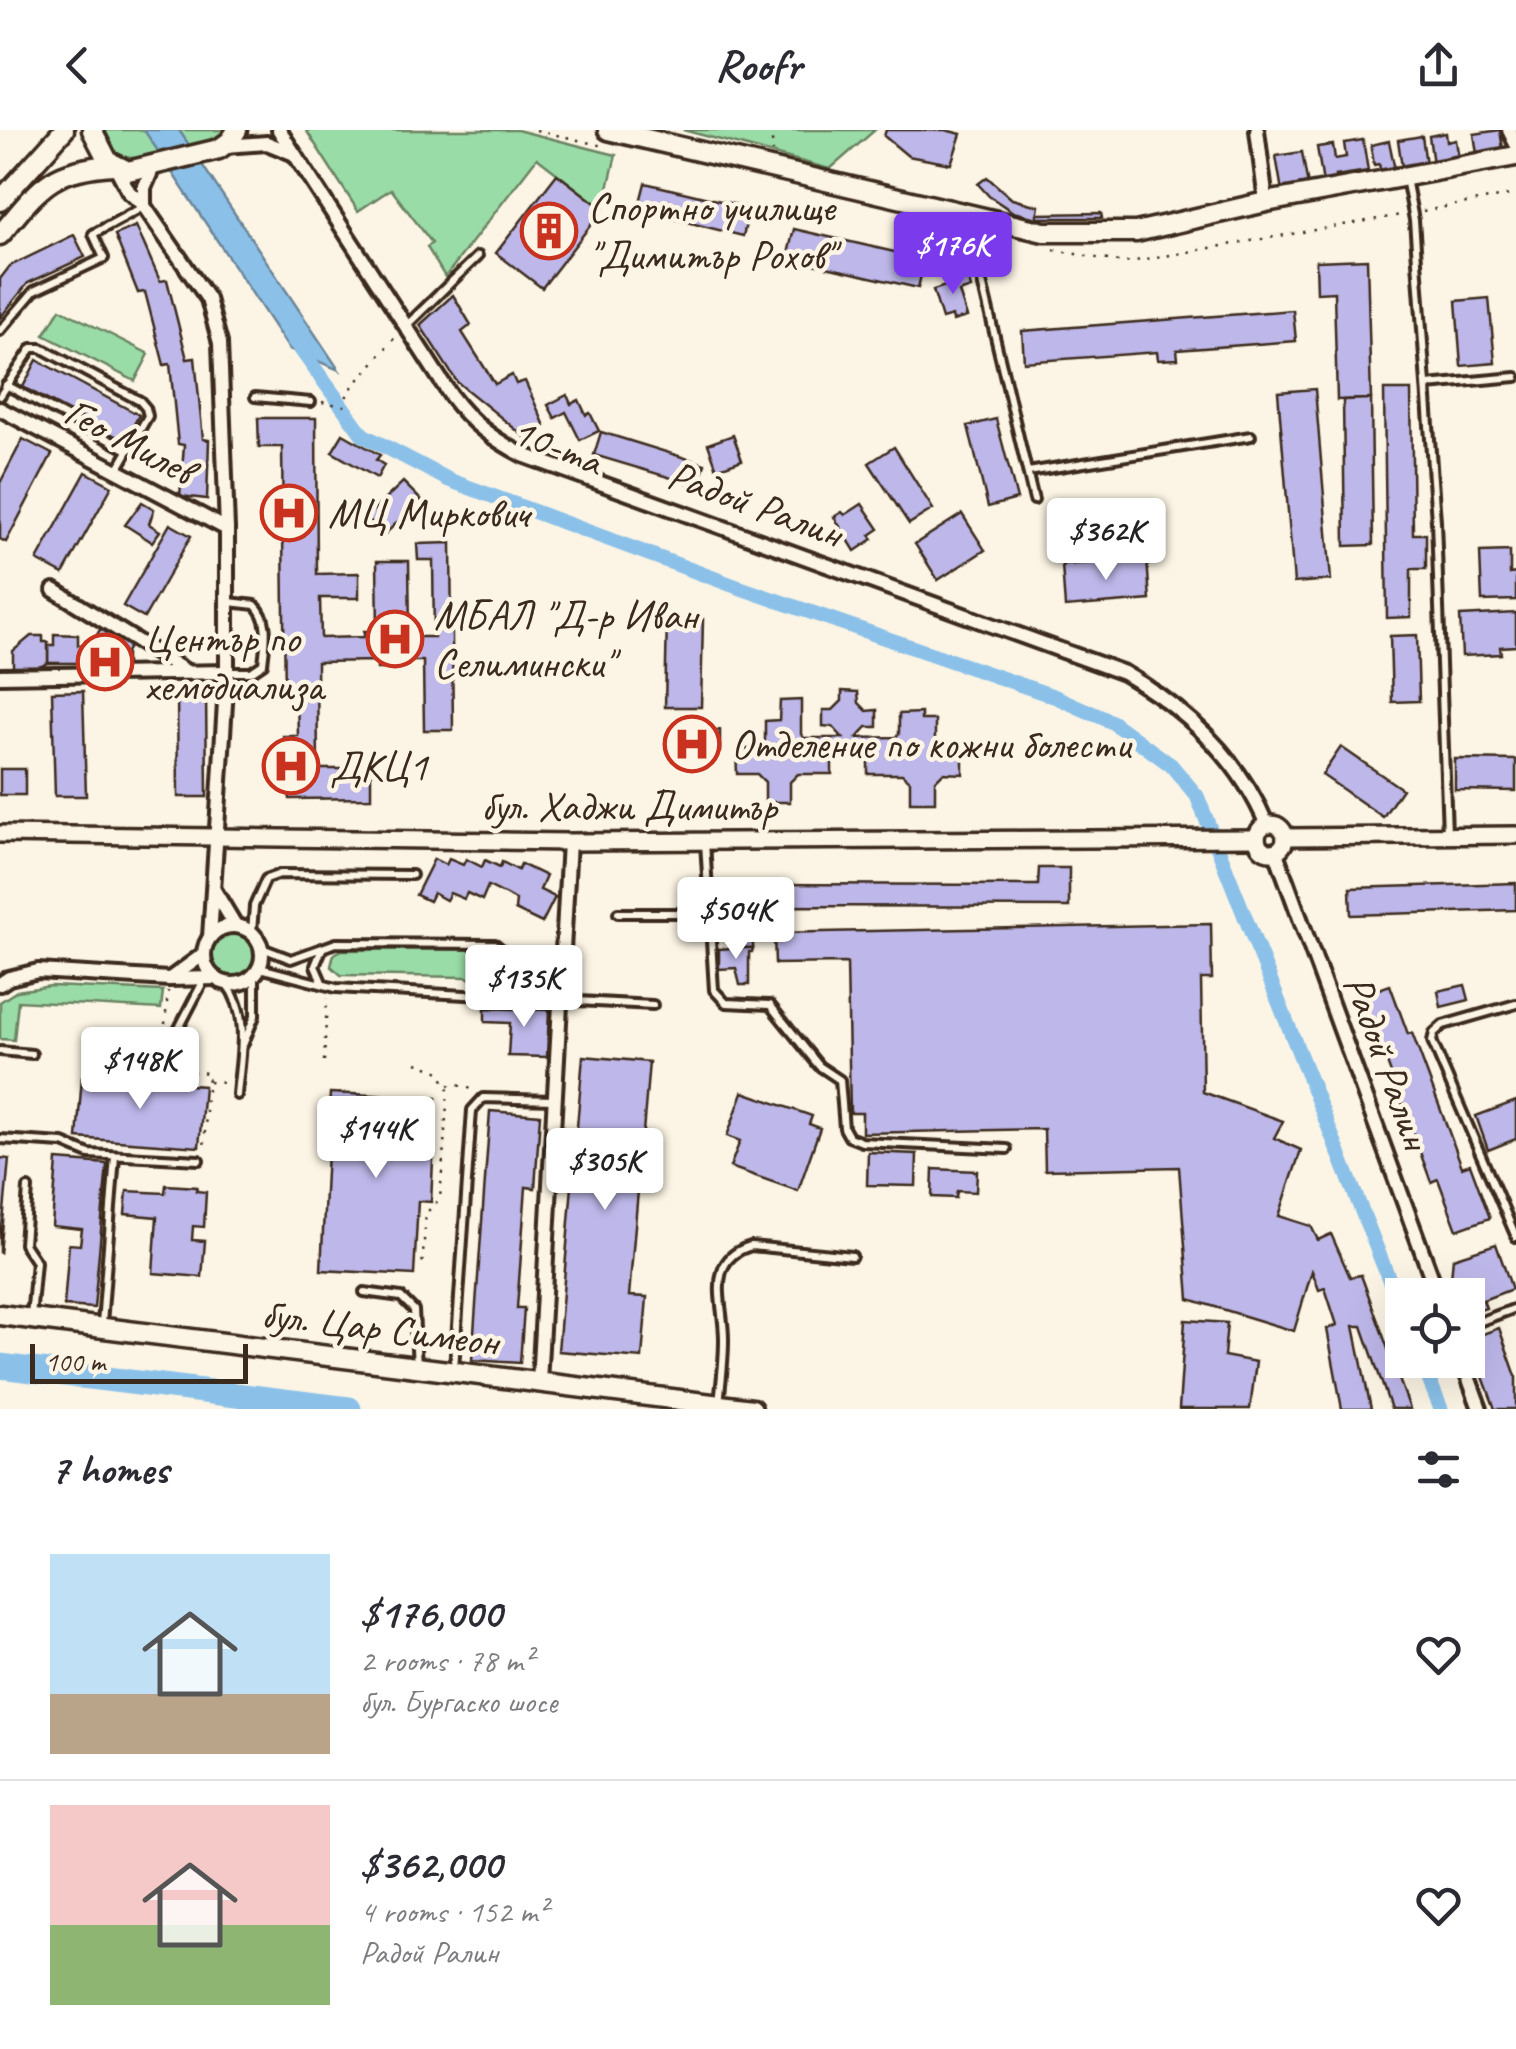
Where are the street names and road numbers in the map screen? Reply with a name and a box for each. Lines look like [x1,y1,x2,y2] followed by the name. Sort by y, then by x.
[55,385,209,500] street label: Гео Милев
[504,404,612,489] street label: 10-та
[661,448,852,561] street label: Радой Ралин
[481,780,779,833] street label: бул. Хаджи Димитър
[1331,968,1444,1159] street label: Радой Ралин
[259,1287,504,1369] street label: бул. Цар Симеон

